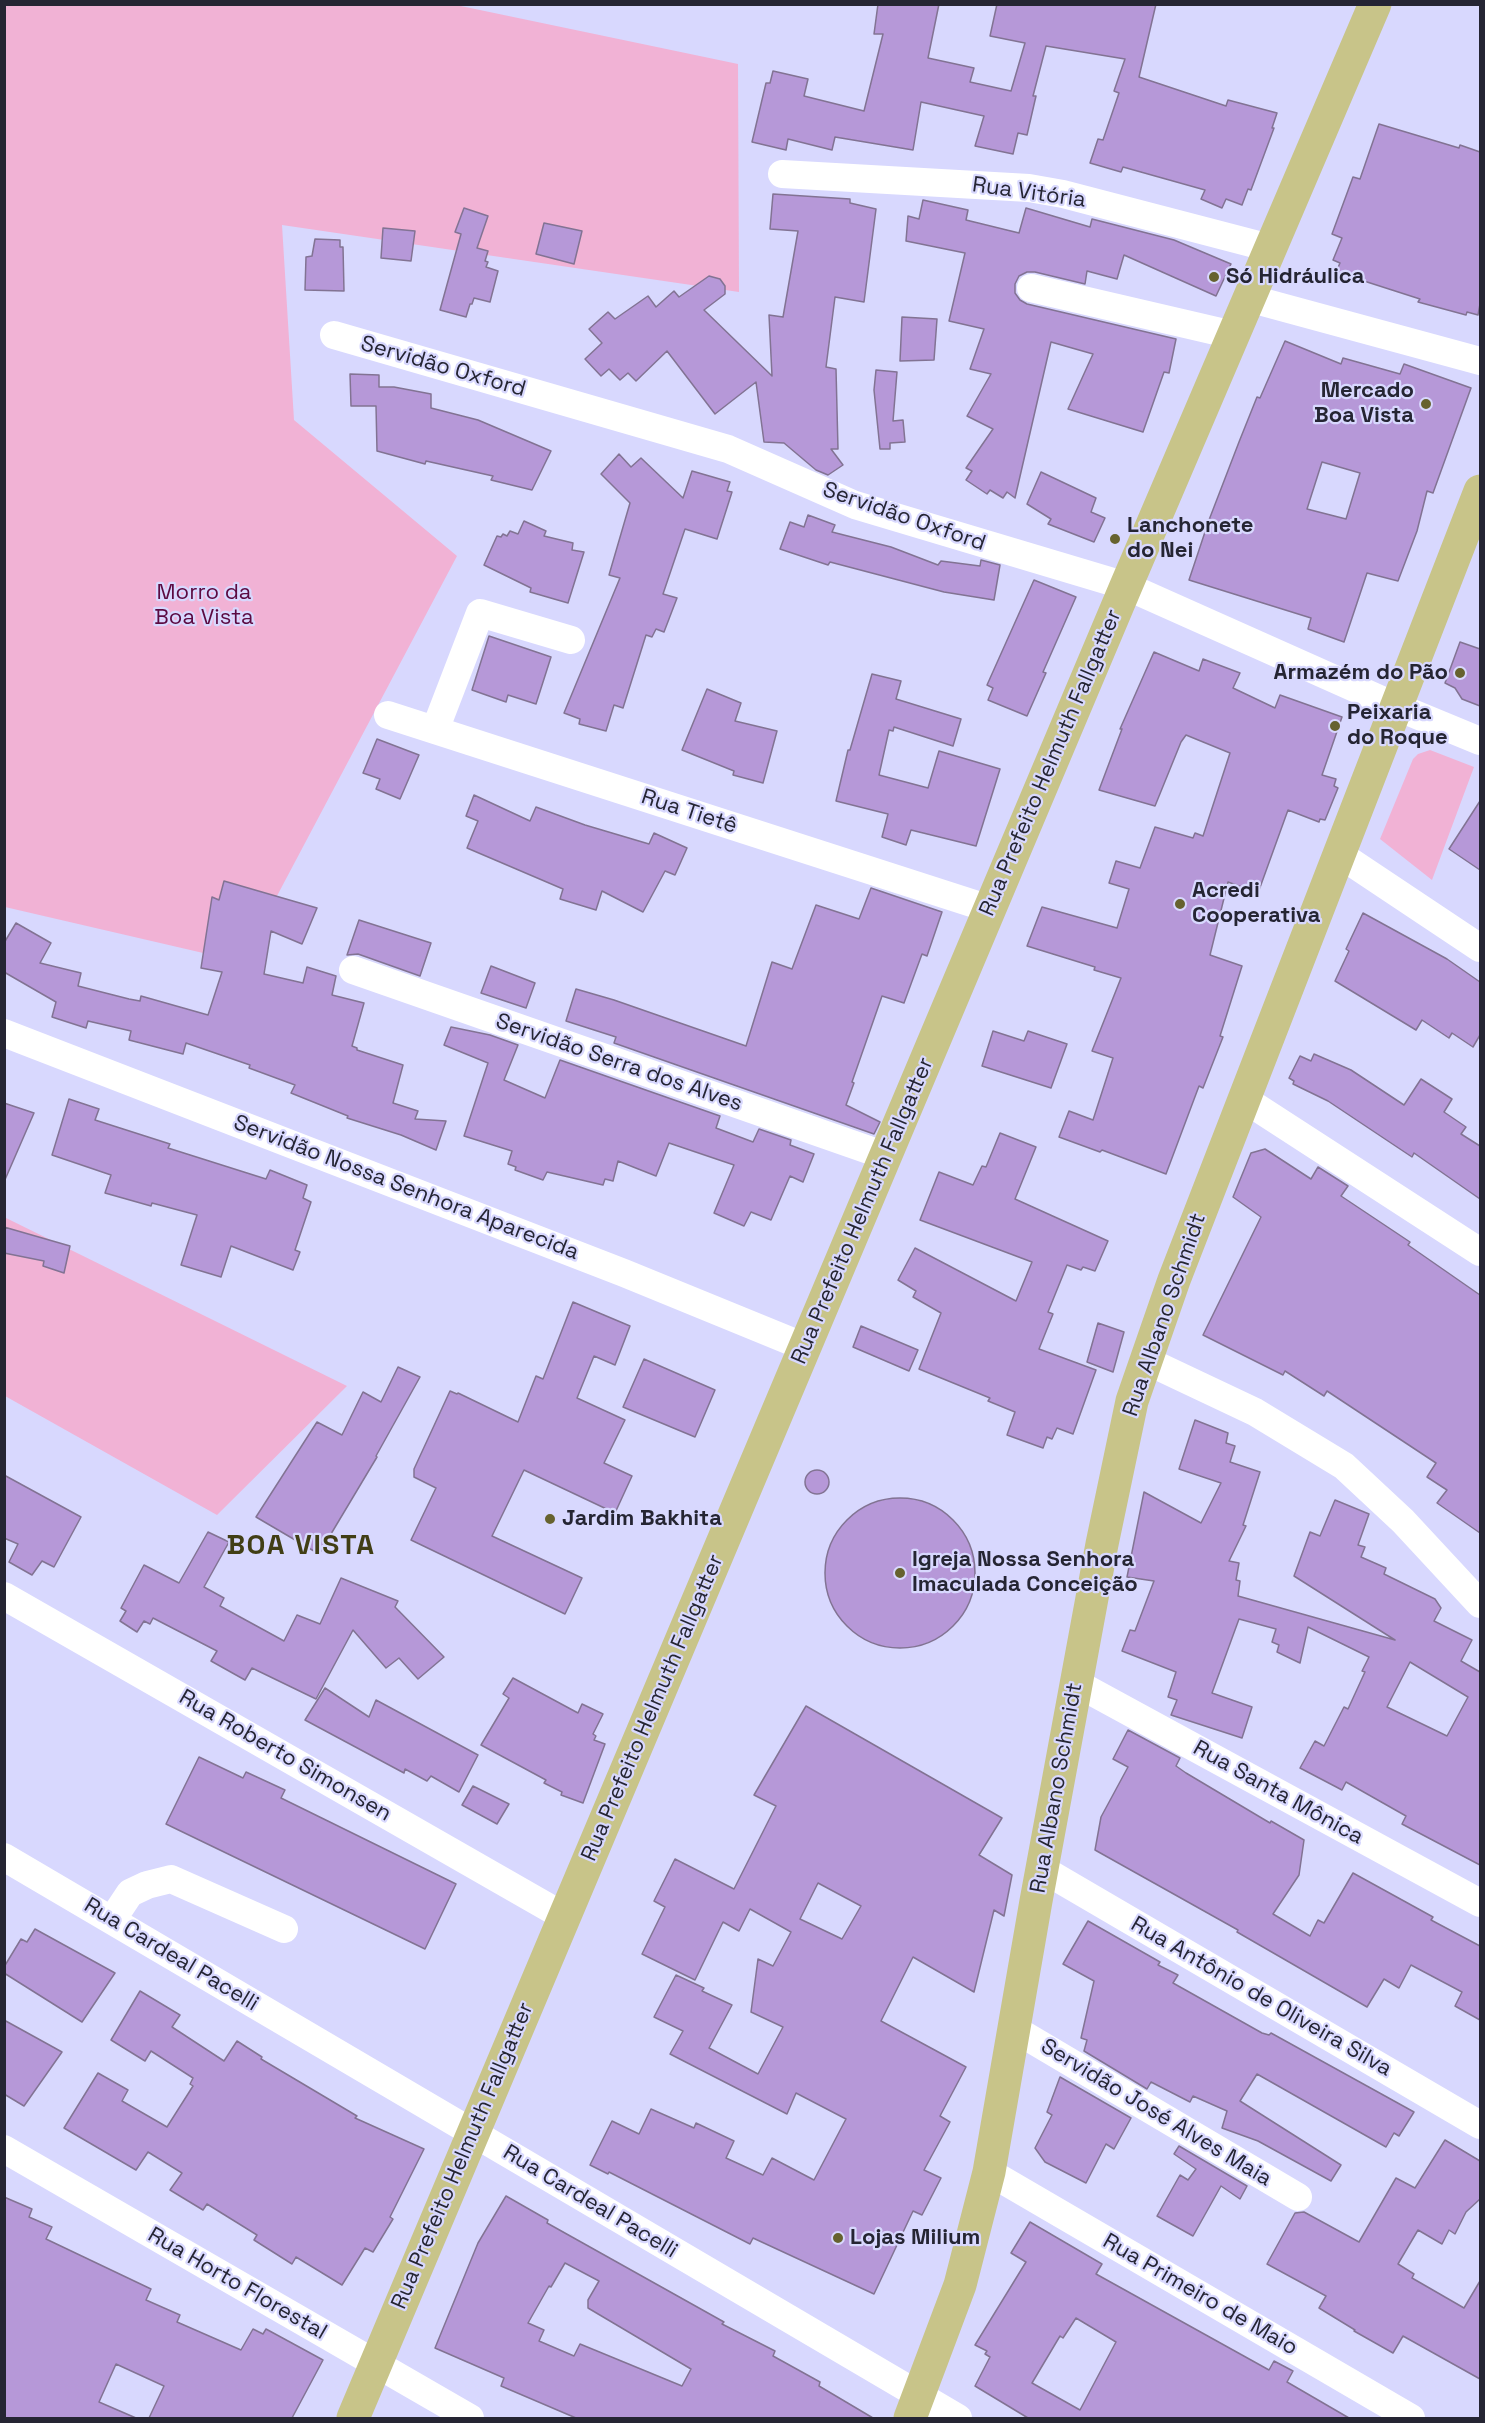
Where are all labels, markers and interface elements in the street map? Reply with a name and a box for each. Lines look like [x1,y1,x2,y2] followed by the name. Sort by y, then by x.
[971,172,1087,214] street label: Rua Vitória
[1226,264,1364,290] place label: Só Hidráulica
[1207,270,1221,284] marker: Só Hidráulica
[357,331,529,403] street label: Servidão Oxford
[1314,378,1414,430] place label: Mercado Boa Vista
[1419,397,1433,411] marker: Mercado Boa Vista
[819,477,989,557] street label: Servidão Oxford
[1127,513,1253,564] place label: Lanchonete do Nei
[1108,532,1122,546] marker: Lanchonete do Nei
[154,580,254,632] park label: Morro da Boa Vista
[974,606,1128,920] street label: Rua Prefeito Helmuth Fallgatter
[1273,660,1448,686] place label: Armazém do Pão
[1453,666,1467,680] marker: Armazém do Pão
[1347,700,1448,752] place label: Peixaria do Roque
[1328,719,1342,733] marker: Peixaria do Roque
[638,784,740,840] street label: Rua Tietê
[1192,878,1321,930] place label: Acredi Cooperativa
[1173,897,1187,911] marker: Acredi Cooperativa
[492,1008,746,1118] street label: Servidão Serra dos Alves
[786,1054,940,1368] street label: Rua Prefeito Helmuth Fallgatter
[230,1110,582,1266] street label: Servidão Nossa Senhora Aparecida
[1118,1210,1212,1420] street label: Rua Albano Schmidt
[562,1506,722,1532] place label: Jardim Bakhita
[543,1512,557,1526] marker: Jardim Bakhita
[226,1529,376,1563] district label: BOA VISTA
[912,1547,1138,1598] place label: Igreja Nossa Senhora Imaculada Conceição
[576,1551,730,1865] street label: Rua Prefeito Helmuth Fallgatter
[893,1566,907,1580] marker: Igreja Nossa Senhora Imaculada Conceição
[1025,1681,1089,1895] street label: Rua Albano Schmidt
[174,1684,396,1828] street label: Rua Roberto Simonsen
[1188,1735,1368,1851] street label: Rua Santa Mônica
[79,1892,263,2018] street label: Rua Cardeal Pacelli
[1126,1911,1396,2083] street label: Rua Antônio de Oliveira Silva
[386,1999,540,2313] street label: Rua Prefeito Helmuth Fallgatter
[1036,2033,1276,2193] street label: Servidão José Alves Maia
[498,2139,682,2265] street label: Rua Cardeal Pacelli
[143,2222,331,2346] street label: Rua Horto Florestal
[850,2225,980,2251] place label: Lojas Milium
[1098,2228,1302,2362] street label: Rua Primeiro de Maio
[831,2231,845,2245] marker: Lojas Milium

